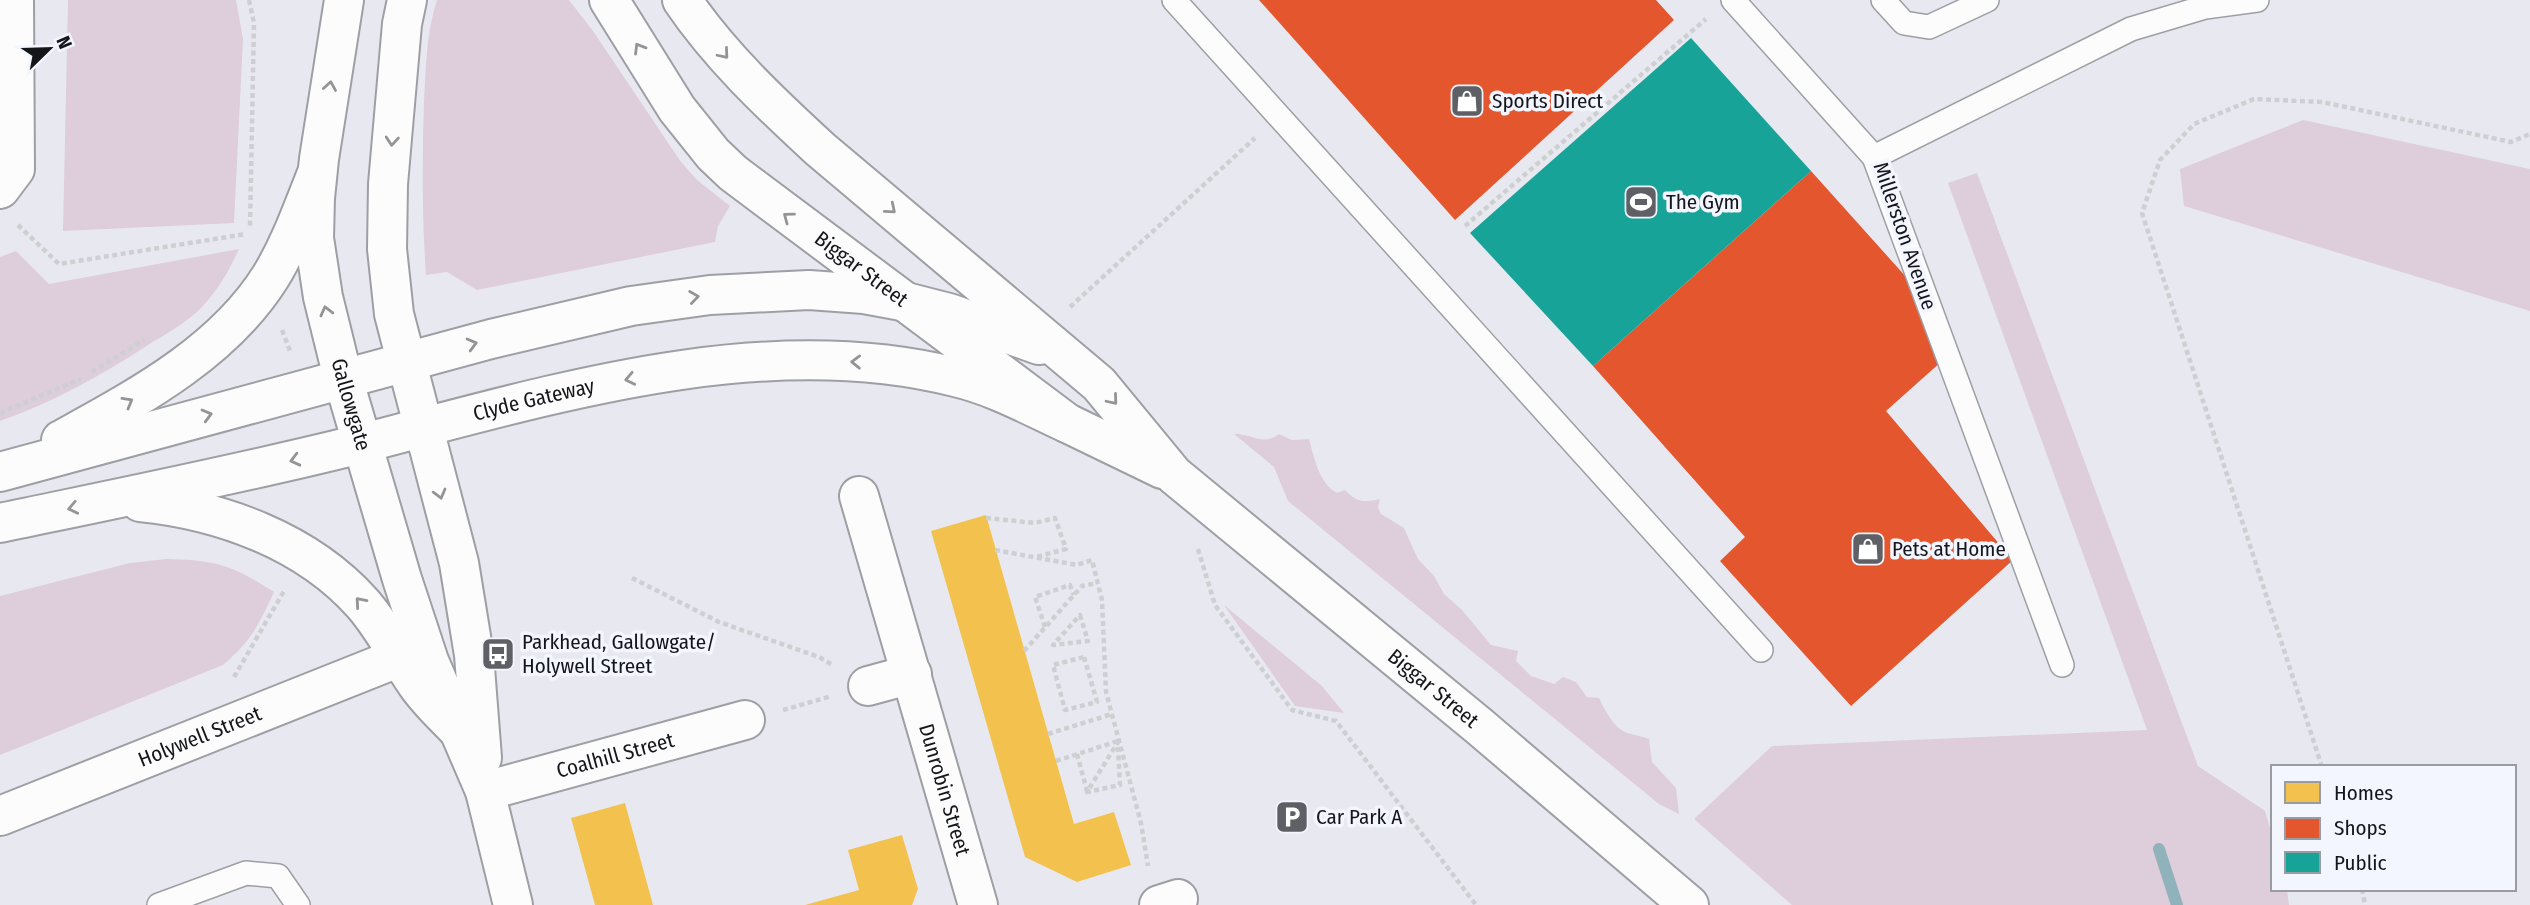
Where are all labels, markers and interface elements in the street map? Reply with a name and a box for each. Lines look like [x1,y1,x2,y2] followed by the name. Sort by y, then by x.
[14,14,84,84] north arrow
[51,33,77,52] text: N
[634,42,647,55] one-way arrow
[716,45,728,58] one-way arrow
[322,80,337,92] one-way arrow
[1448,82,1486,120] shop icon: Sports Direct
[1492,88,1603,114] place label: Sports Direct
[385,136,400,147] one-way arrow
[1868,159,1942,313] street label: Millerston Avenue
[1622,183,1660,221] sports icon: The Gym
[1666,189,1740,215] place label: The Gym
[882,201,895,213] one-way arrow
[783,212,796,225] one-way arrow
[809,226,913,313] street label: Biggar Street
[688,290,700,305] one-way arrow
[320,306,334,318] one-way arrow
[465,338,477,352] one-way arrow
[850,354,861,370] one-way arrow
[326,356,377,454] street label: Gallowgate
[624,370,636,385] one-way arrow
[470,373,597,427] street label: Clyde Gateway
[1104,393,1117,405] one-way arrow
[120,398,133,411] one-way arrow
[201,409,213,423] one-way arrow
[289,452,301,466] one-way arrow
[432,488,446,500] one-way arrow
[67,500,79,514] one-way arrow
[1849,530,1887,568] shop icon: Pets at Home
[1892,536,2006,562] place label: Pets at Home
[356,597,368,610] one-way arrow
[522,629,716,679] place label: Parkhead, Gallowgate/ Holywell Street
[479,635,517,673] bus stop icon: Parkhead, Gallowgate/ Holywell Street
[1382,643,1484,734] street label: Biggar Street
[134,700,265,773] street label: Holywell Street
[913,721,976,859] street label: Dunrobin Street
[554,727,677,784] street label: Coalhill Street
[2271,765,2516,891] legend
[2334,780,2393,806] text: Homes
[1273,798,1311,836] parking icon: Car Park A
[1316,804,1402,830] place label: Car Park A
[2334,815,2387,841] text: Shops
[2334,850,2386,876] text: Public

